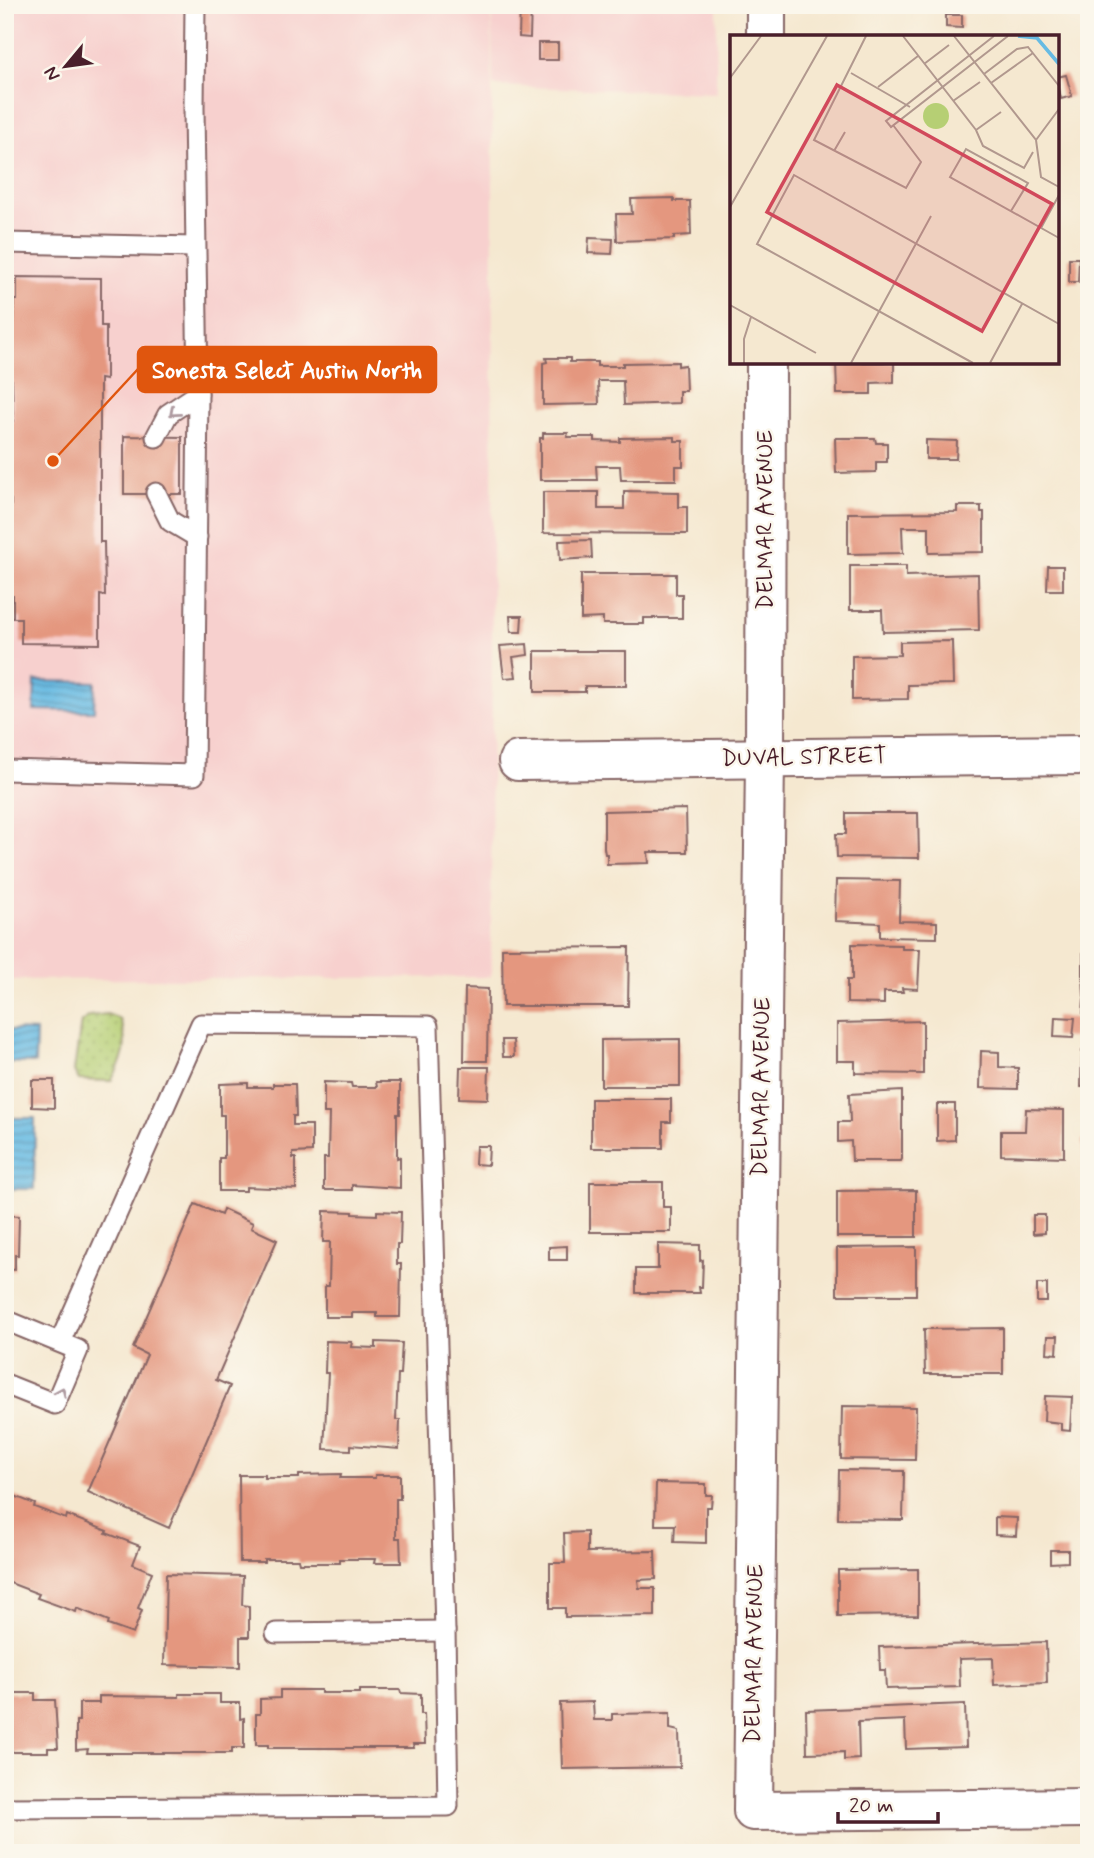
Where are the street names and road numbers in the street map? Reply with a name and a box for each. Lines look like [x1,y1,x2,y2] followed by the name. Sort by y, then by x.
[751,430,781,610] street label: DELMAR AVENUE
[721,742,887,774] street label: DUVAL STREET
[745,997,779,1177] street label: DELMAR AVENUE
[738,1564,772,1744] street label: DELMAR AVENUE

